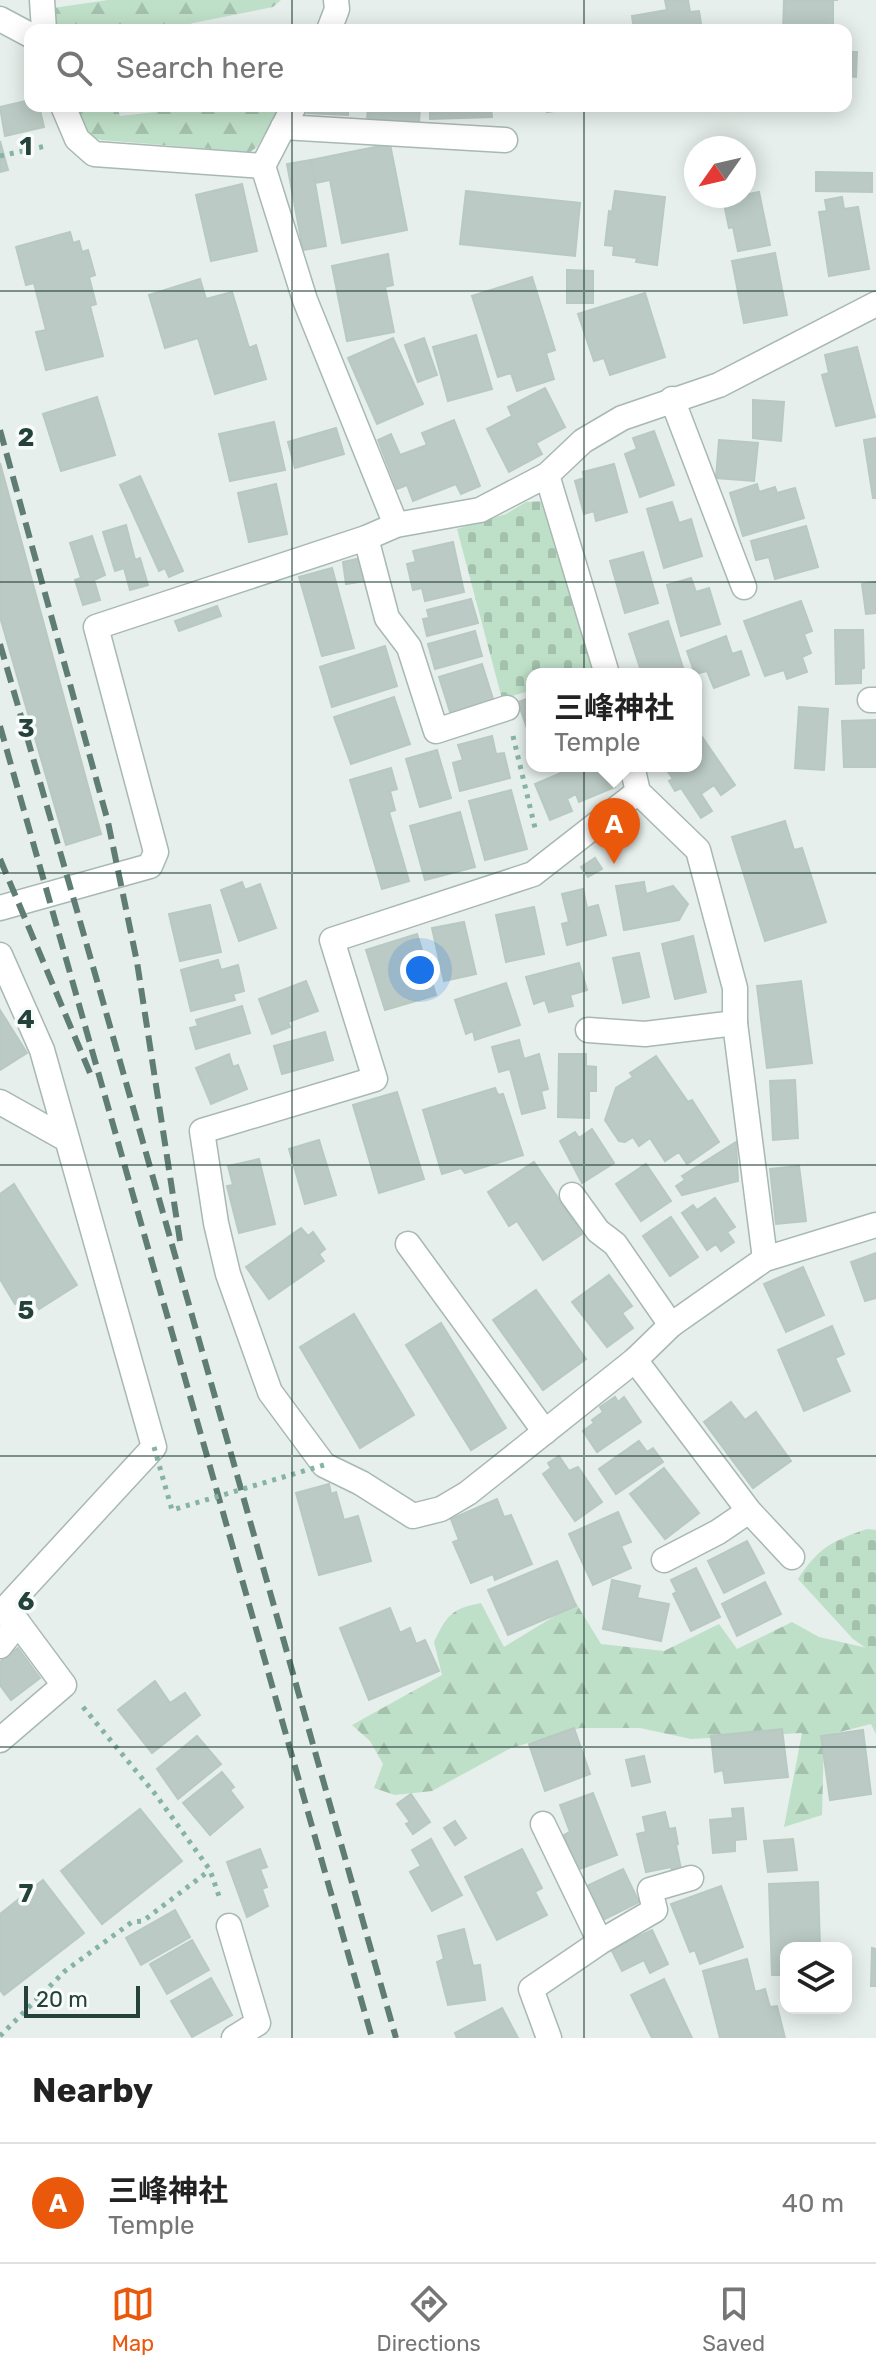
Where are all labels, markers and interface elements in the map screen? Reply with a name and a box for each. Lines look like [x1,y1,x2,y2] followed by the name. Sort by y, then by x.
[24,24,852,112] search box
[52,46,96,90] icon: search
[116,50,284,86] text: Search here
[20,131,32,162] text: 1
[684,136,756,208] north arrow
[18,422,34,453] text: 2
[526,668,702,772] popup
[554,690,674,726] text: 三峰神社
[17,713,35,744] text: 3
[554,727,641,758] text: Temple
[588,798,640,864] pin: A
[400,950,440,990] your location
[17,1004,35,1035] text: 4
[18,1295,34,1326] text: 5
[18,1586,35,1617] text: 6
[19,1878,34,1909] text: 7
[780,1942,852,2014] map controls
[780,1942,852,2014] button: layers
[24,1982,140,2018] scale bar
[36,1986,88,2013] text: 20 m
[32,2070,153,2111] text: Nearby
[108,2173,228,2209] text: 三峰神社
[49,2188,67,2219] text: A
[782,2188,844,2219] text: 40 m
[108,2210,195,2241] text: Temple
[111,2282,155,2357] tab: Map
[376,2282,481,2357] tab: Directions
[702,2282,765,2357] tab: Saved

